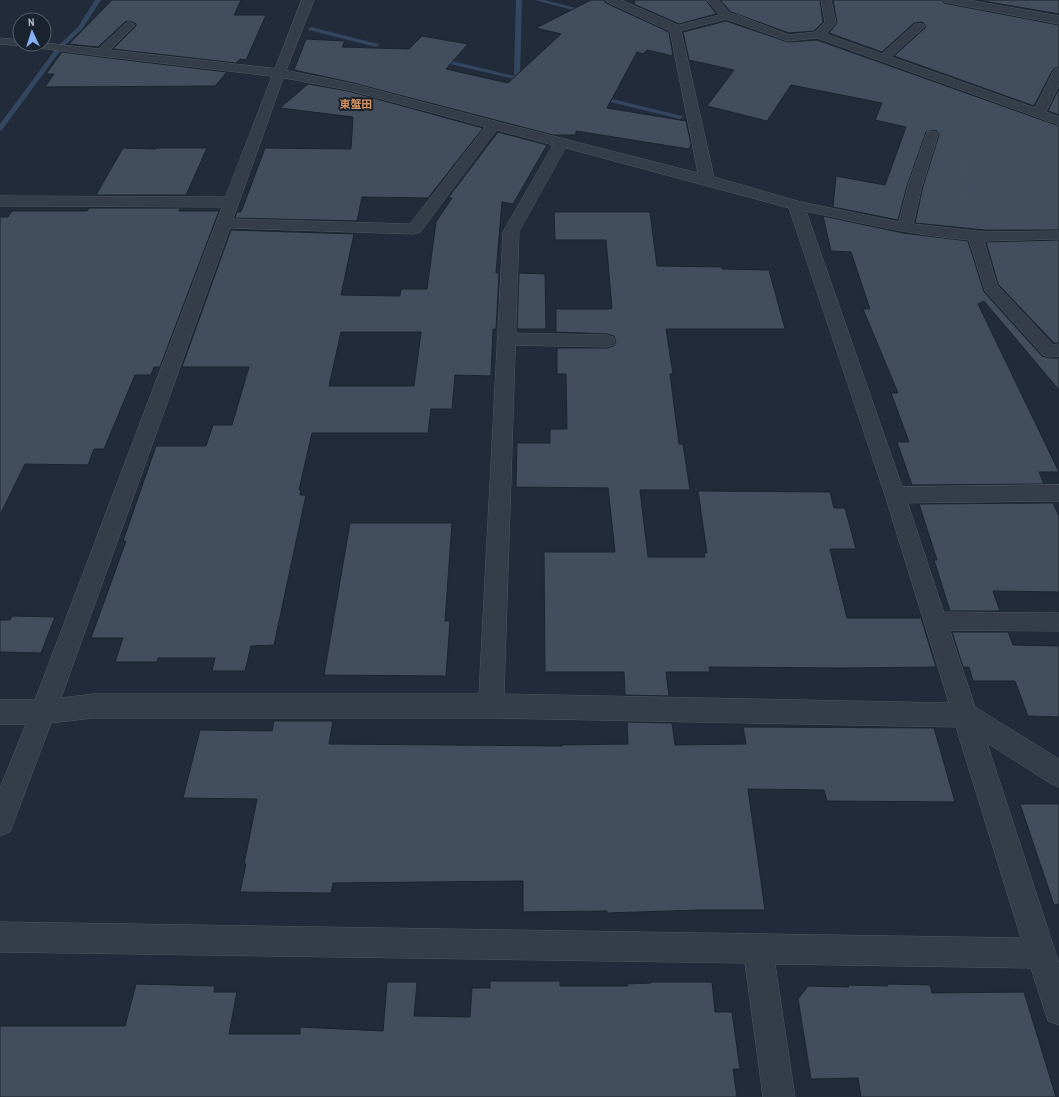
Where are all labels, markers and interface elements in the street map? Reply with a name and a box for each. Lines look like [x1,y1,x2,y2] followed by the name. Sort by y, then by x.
[12,12,52,52] north arrow
[28,15,35,29] text: N
[340,97,373,111] district label: 東蟹田

